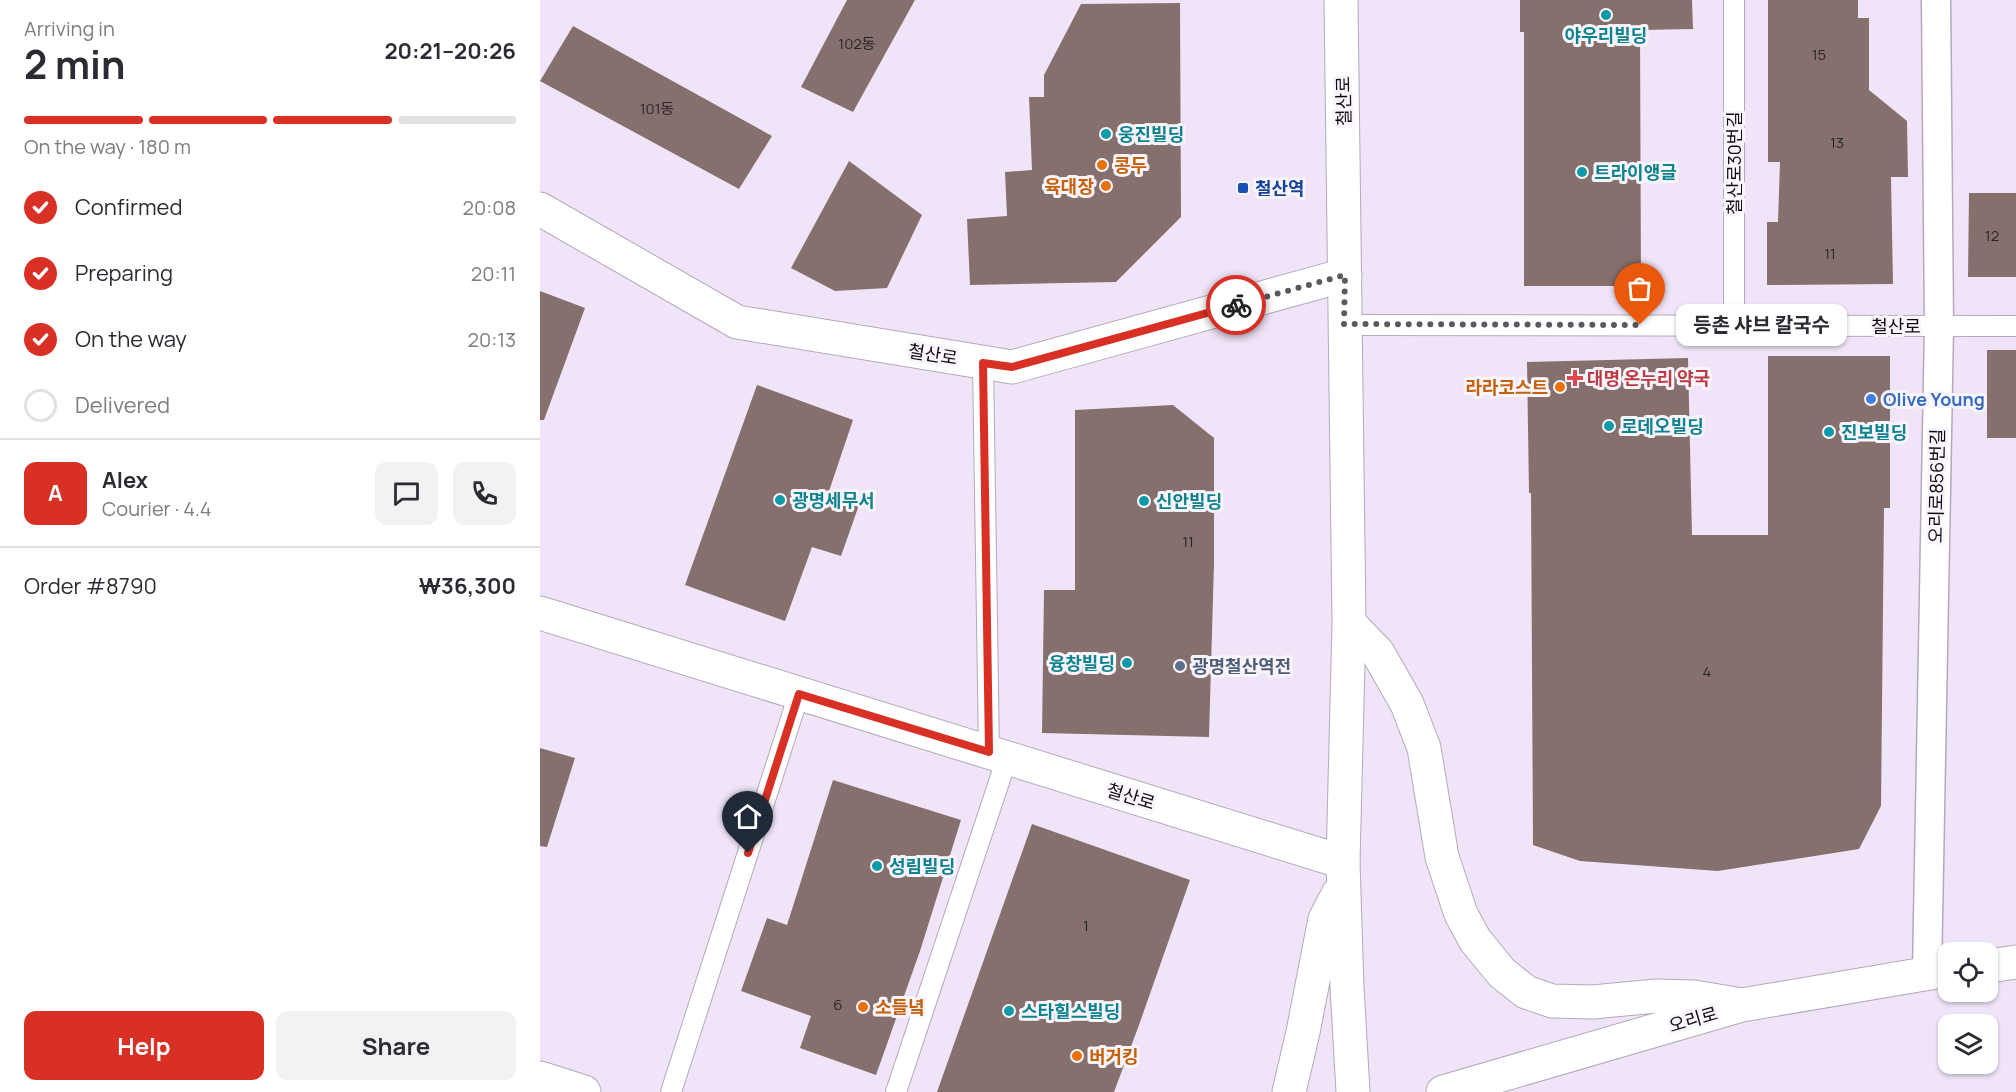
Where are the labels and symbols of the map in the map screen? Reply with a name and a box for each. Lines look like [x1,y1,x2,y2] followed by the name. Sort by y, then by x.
[1599,8,1613,22] marker: 야우리빌딩
[1565,23,1647,47] place label: 야우리빌딩
[838,33,876,54] house number: 102동
[1812,44,1826,65] house number: 15
[1331,76,1355,126] street label: 철산로
[640,98,674,119] house number: 101동
[1722,111,1746,215] street label: 철산로30번길
[1118,122,1184,146] place label: 웅진빌딩
[1099,127,1113,141] marker: 웅진빌딩
[1830,132,1844,153] house number: 13
[1114,153,1147,177] place label: 콩두
[1095,158,1109,172] marker: 콩두
[1594,160,1677,184] place label: 트라이앵글
[1575,165,1589,179] marker: 트라이앵글
[1044,174,1094,198] place label: 육대장
[1255,176,1305,200] place label: 철산역
[1099,179,1113,193] marker: 육대장
[1236,181,1250,195] marker: 철산역
[1985,225,1999,246] house number: 12
[1824,243,1836,264] house number: 11
[1614,263,1665,325] pin
[1206,275,1266,335] courier
[1676,304,1847,346] callout: 등촌 샤브 칼국수
[1871,314,1921,338] street label: 철산로
[907,338,959,370] street label: 철산로
[1587,366,1710,390] place label: 대명 온누리 약국
[1568,371,1582,385] marker: 대명 온누리 약국
[1465,375,1548,399] place label: 라라코스트
[1553,380,1567,394] marker: 라라코스트
[1883,387,1985,411] place label: Olive Young
[1864,392,1878,406] marker: Olive Young
[1621,414,1704,438] place label: 로데오빌딩
[1602,419,1616,433] marker: 로데오빌딩
[1841,420,1907,444] place label: 진보빌딩
[1822,425,1836,439] marker: 진보빌딩
[1923,428,1949,544] street label: 오리로856번길
[792,488,875,512] place label: 광명세무서
[1156,489,1222,513] place label: 신안빌딩
[773,493,787,507] marker: 광명세무서
[1137,494,1151,508] marker: 신안빌딩
[1182,531,1194,552] house number: 11
[1049,651,1115,675] place label: 융창빌딩
[1192,654,1291,678] place label: 광명철산역전
[1120,656,1134,670] marker: 융창빌딩
[1173,659,1187,673] marker: 광명철산역전
[1703,661,1712,682] house number: 4
[1104,777,1158,815] street label: 철산로
[722,791,773,853] pin
[889,854,955,878] place label: 성림빌딩
[870,859,884,873] marker: 성림빌딩
[1083,915,1089,936] house number: 1
[833,994,843,1015] house number: 6
[875,995,925,1019] place label: 소들녘
[1021,999,1120,1023] place label: 스타힐스빌딩
[856,1000,870,1014] marker: 소들녘
[1666,1001,1720,1037] street label: 오리로
[1002,1004,1016,1018] marker: 스타힐스빌딩
[1089,1044,1139,1068] place label: 버거킹
[1070,1049,1084,1063] marker: 버거킹

